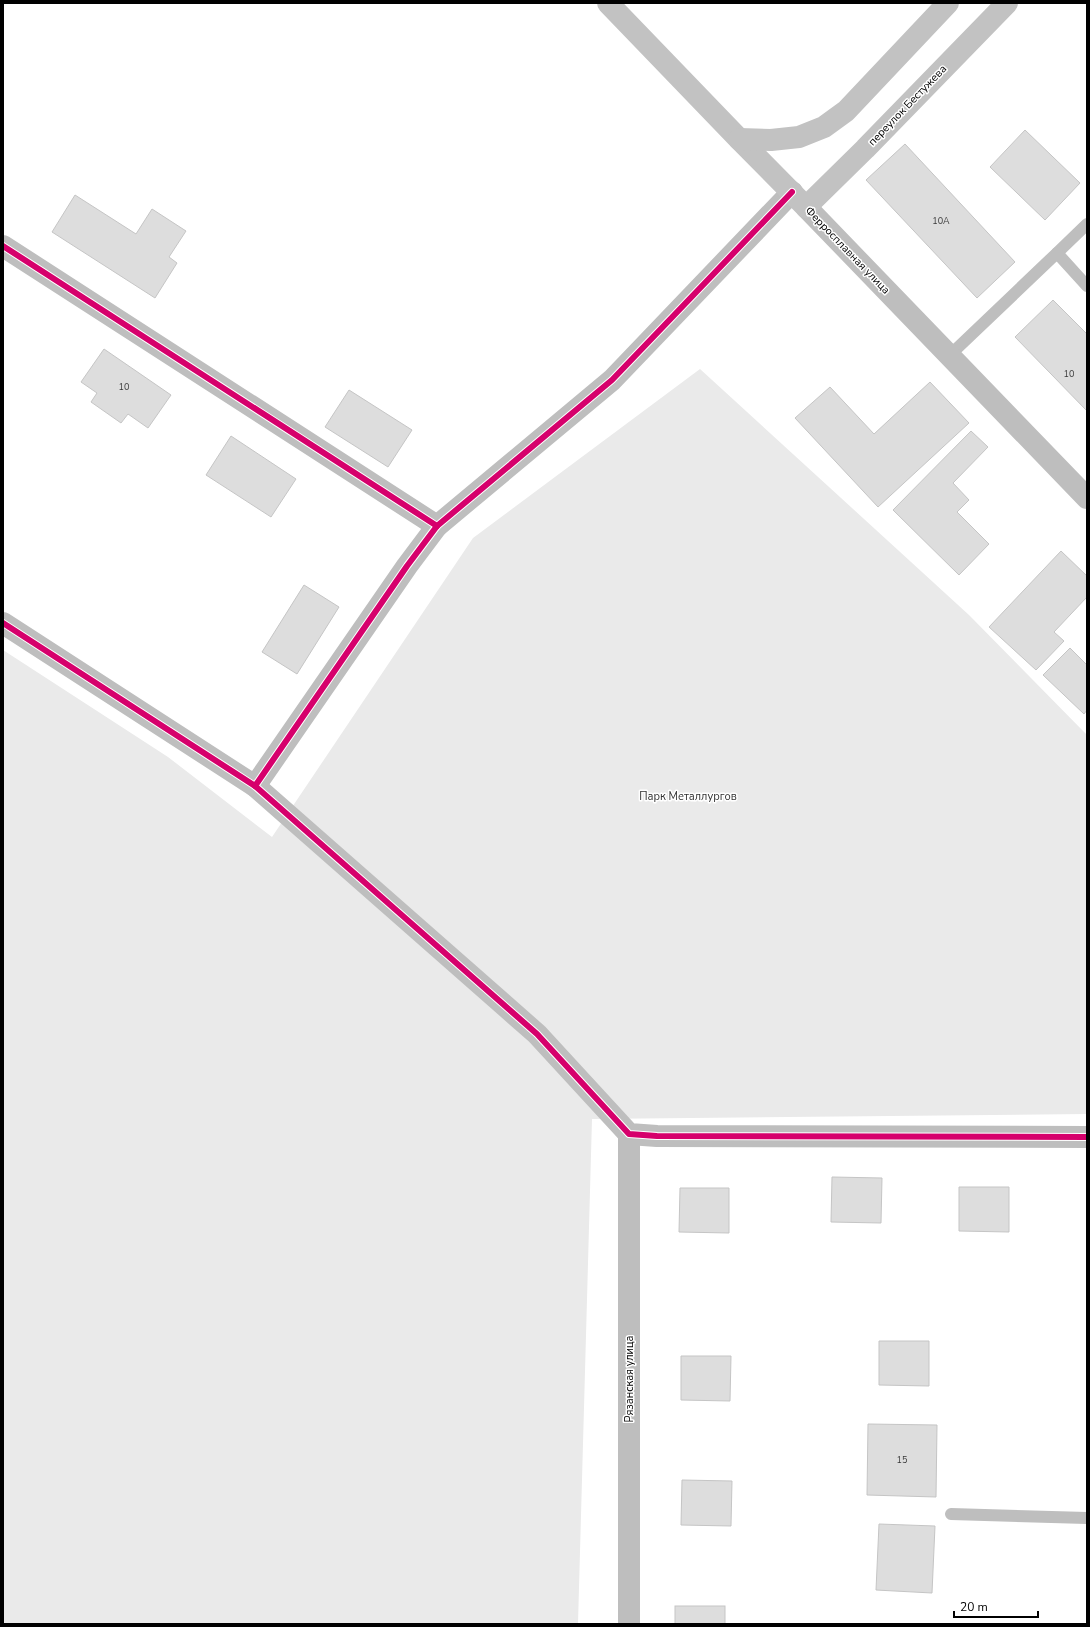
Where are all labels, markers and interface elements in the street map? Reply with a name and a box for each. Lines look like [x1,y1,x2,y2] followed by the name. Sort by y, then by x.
[865,62,950,149] street label: переулок Бестужева
[802,203,893,297] street label: Ферросплавная улица
[932,215,950,227] house number: 10А
[1064,368,1074,380] house number: 10
[119,381,129,393] house number: 10
[639,789,737,804] park label: Парк Металлургов
[622,1335,637,1423] street label: Рязанская улица
[897,1454,907,1466] house number: 15
[954,1593,1038,1619] scale bar
[960,1599,988,1615] text: 20 m

